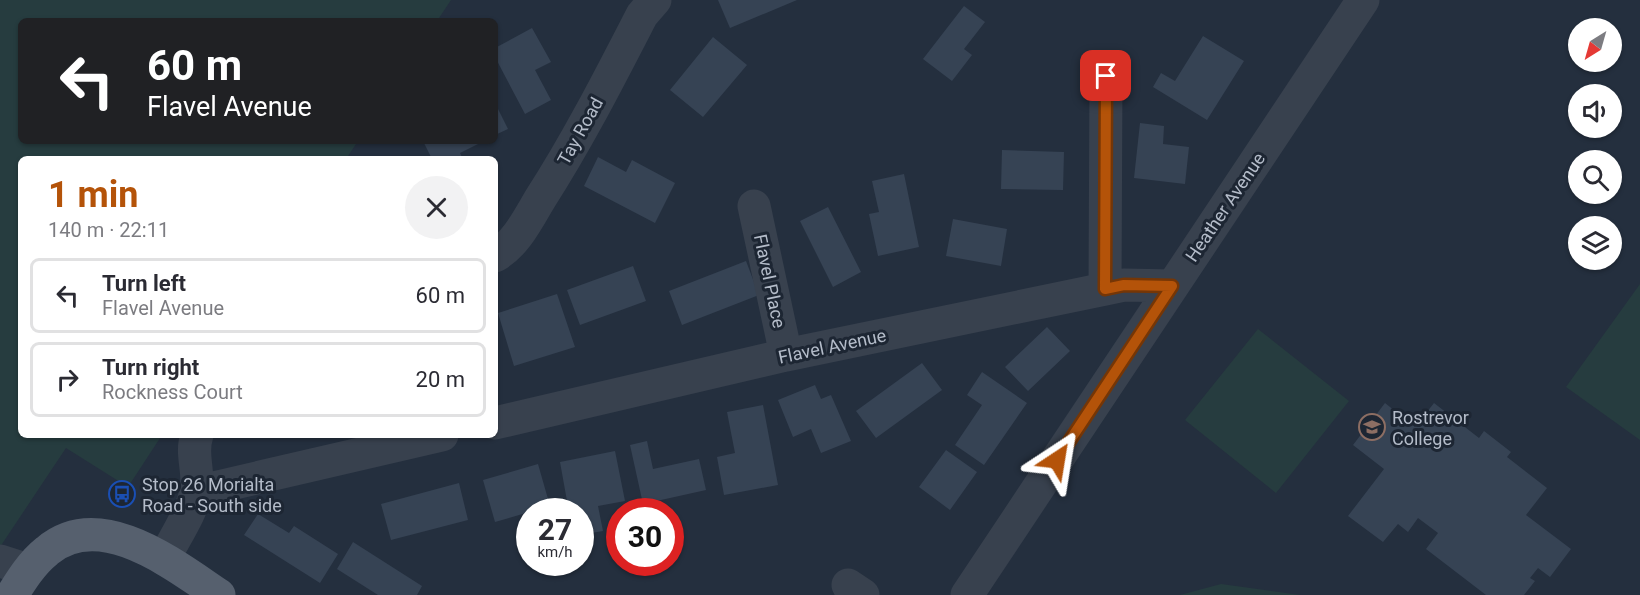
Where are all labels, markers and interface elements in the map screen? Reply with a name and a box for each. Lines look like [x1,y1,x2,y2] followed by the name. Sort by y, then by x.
[1568,18,1622,72] north arrow
[1568,18,1622,270] map controls
[147,41,242,90] text: 60 m
[48,42,126,120] icon: left
[1080,50,1131,101] pin
[1089,59,1122,92] icon: arrive
[1568,84,1622,138] button: sound
[147,91,312,123] text: Flavel Avenue
[553,94,607,168] street label: Tay Road
[1181,149,1269,265] street label: Heather Avenue
[1568,150,1622,204] button: search
[48,174,139,216] text: 1 min
[405,176,468,239] button: close
[1568,216,1622,270] button: layers
[48,218,169,242] text: 140 m · 22:11
[750,232,790,330] street label: Flavel Place
[102,271,186,296] text: Turn left
[51,279,84,312] icon: left
[416,283,465,308] text: 60 m
[102,296,224,320] text: Flavel Avenue
[776,324,888,368] street label: Flavel Avenue
[102,355,199,380] text: Turn right
[51,363,84,396] icon: right
[416,367,465,392] text: 20 m
[102,380,243,404] text: Rockness Court
[1392,407,1469,449] place label: Rostrevor College
[1357,412,1387,442] school or university icon: Rostrevor College
[1025,428,1089,492] position arrow
[142,474,282,516] place label: Stop 26 Morialta Road - South side
[107,479,137,509] bus stop icon: Stop 26 Morialta Road - South side
[606,498,684,576] speed limit sign: 30
[538,512,572,547] text: 27
[537,543,573,561] text: km/h

